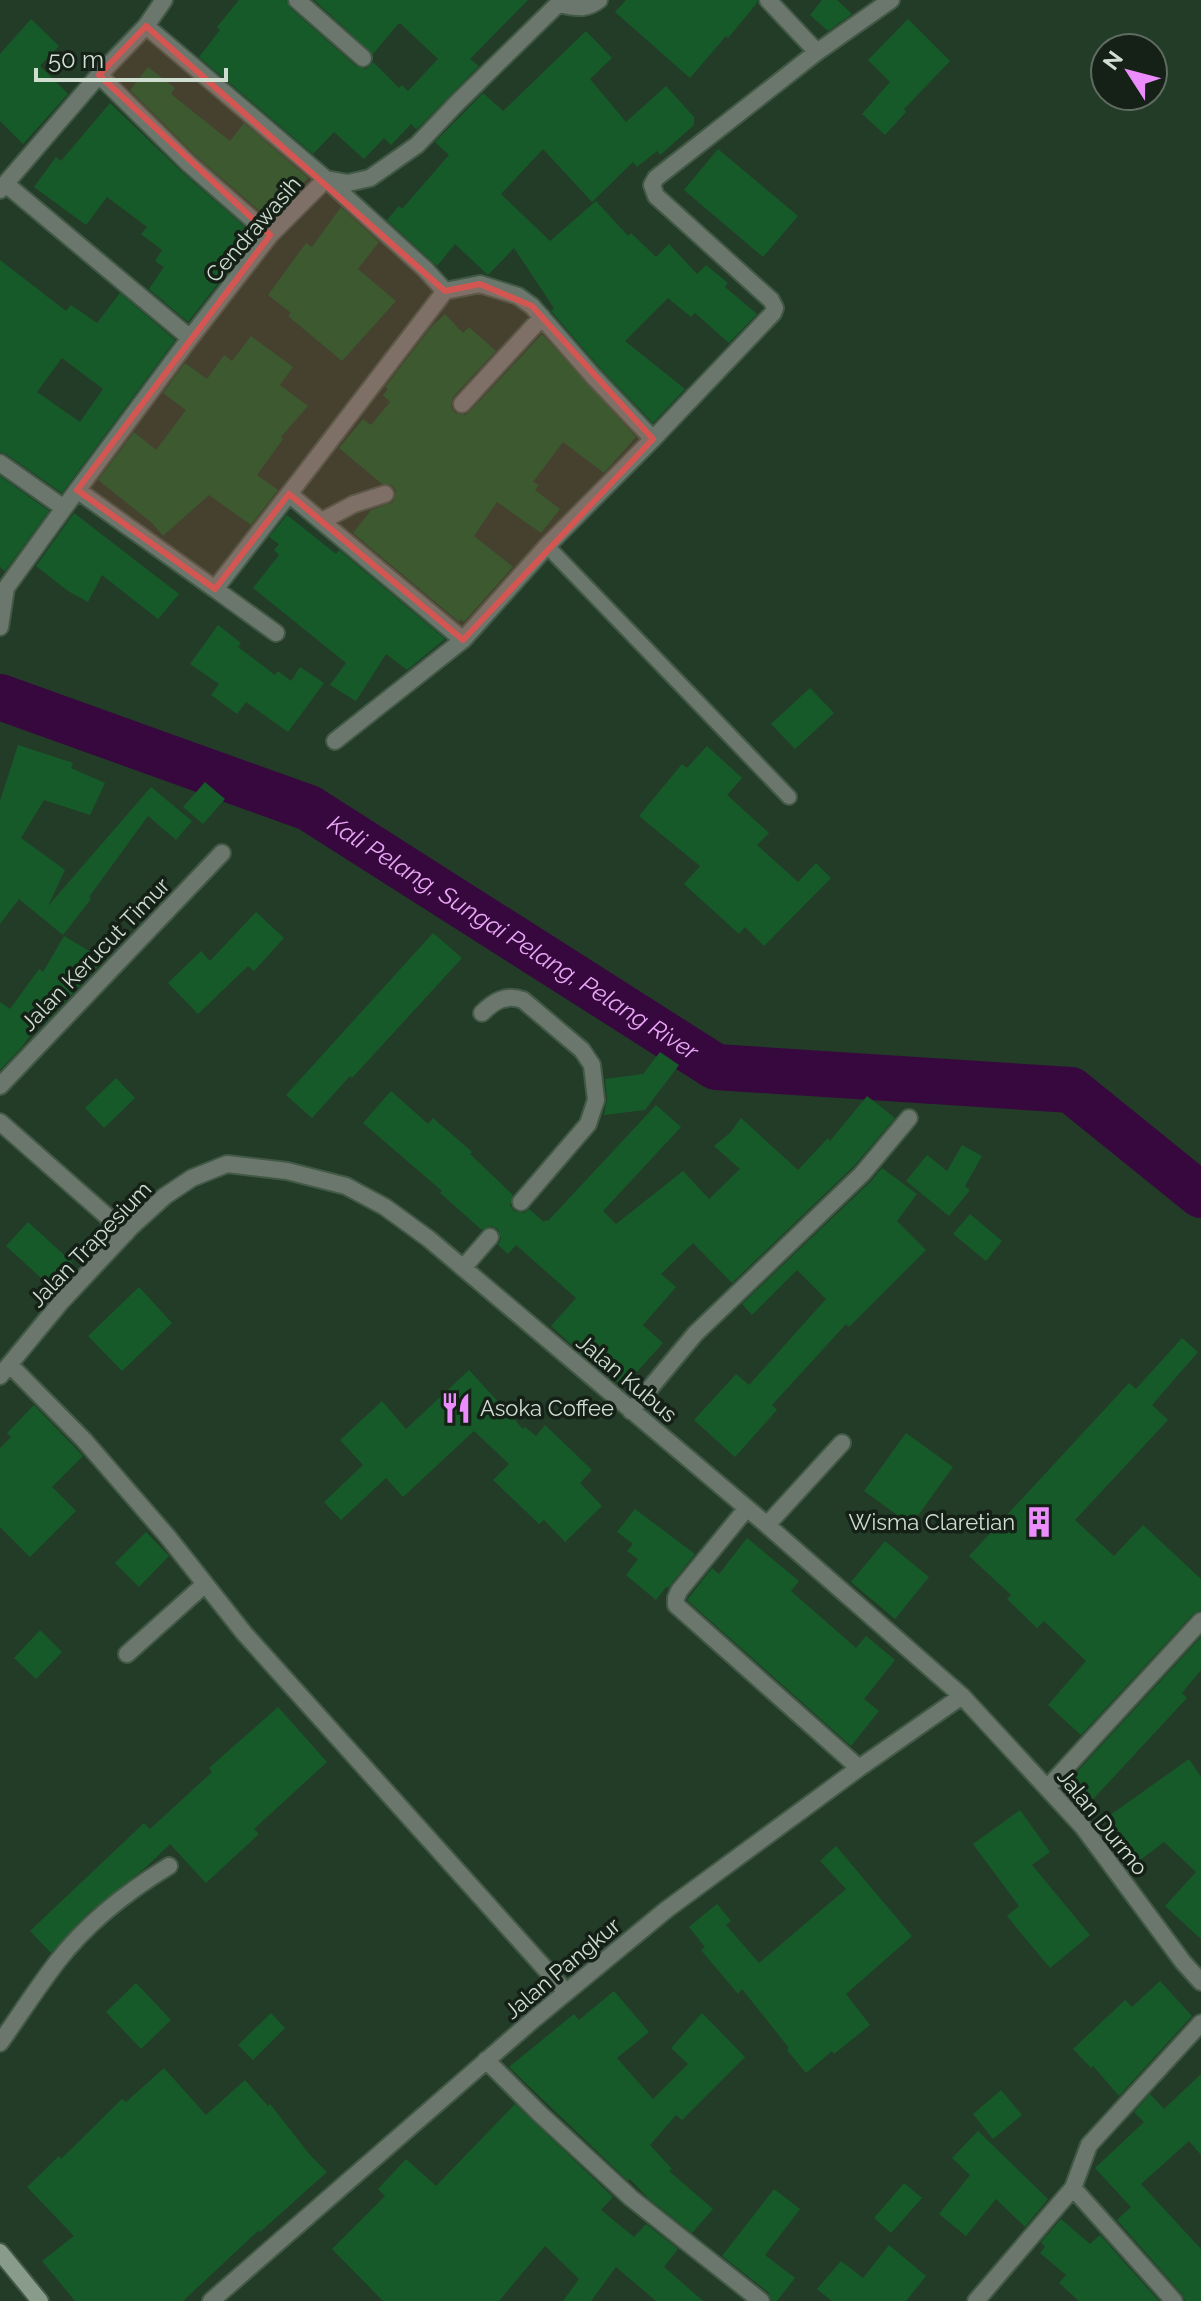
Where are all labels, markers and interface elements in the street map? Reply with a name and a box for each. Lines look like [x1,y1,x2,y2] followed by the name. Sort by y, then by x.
[36,32,226,82] scale bar
[1089,32,1169,112] north arrow
[48,45,104,74] text: 50 m
[1097,46,1128,75] text: N
[200,171,306,287] street label: Cendrawasih
[323,809,704,1066] water label: Kali Pelang, Sungai Pelang, Pelang River
[15,872,175,1036] street label: Jalan Kerucut Timur
[24,1176,156,1312] street label: Jalan Trapesium
[572,1329,682,1427] street label: Jalan Kubus
[439,1391,473,1425] restaurant icon: Asoka Coffee
[480,1395,614,1421] place label: Asoka Coffee
[1022,1505,1056,1539] building icon: Wisma Claretian
[849,1509,1015,1535] place label: Wisma Claretian
[1052,1764,1154,1880] street label: Jalan Durmo
[499,1912,625,2024] street label: Jalan Pangkur

